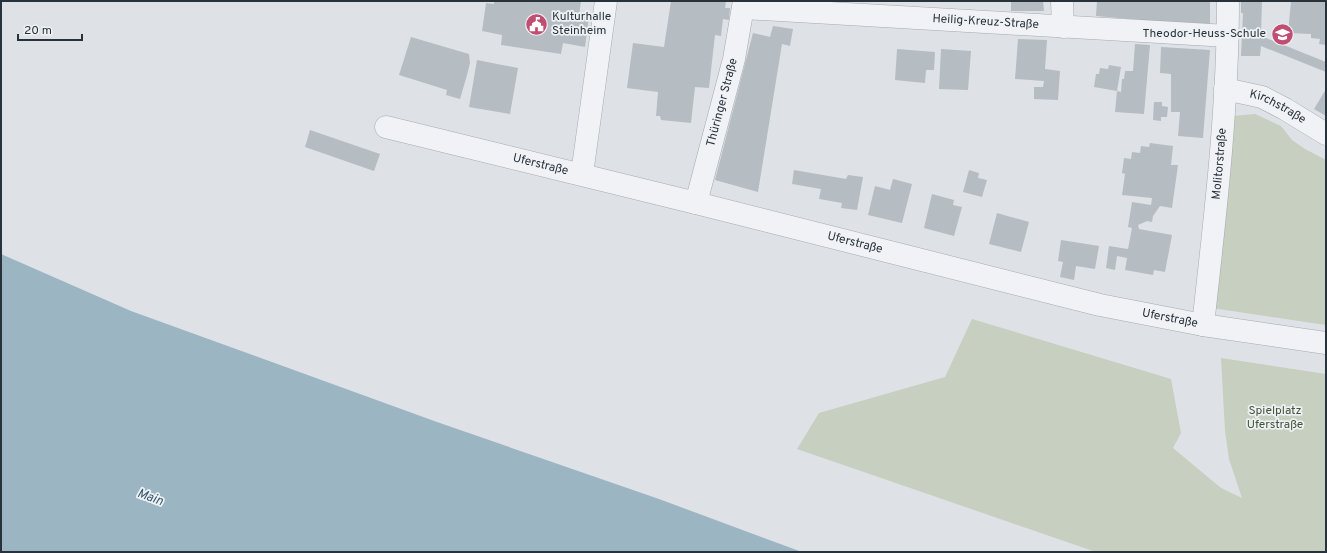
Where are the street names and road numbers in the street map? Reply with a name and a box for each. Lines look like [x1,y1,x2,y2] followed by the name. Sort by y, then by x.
[932,11,1039,33] street label: Heilig-Kreuz-Straße
[703,56,742,148] street label: Thüringer Straße
[1248,87,1309,128] street label: Kirchstraße
[1209,128,1231,200] street label: Molitorstraße
[511,150,570,179] street label: Uferstraße
[825,228,884,258] street label: Uferstraße
[1141,305,1199,332] street label: Uferstraße

